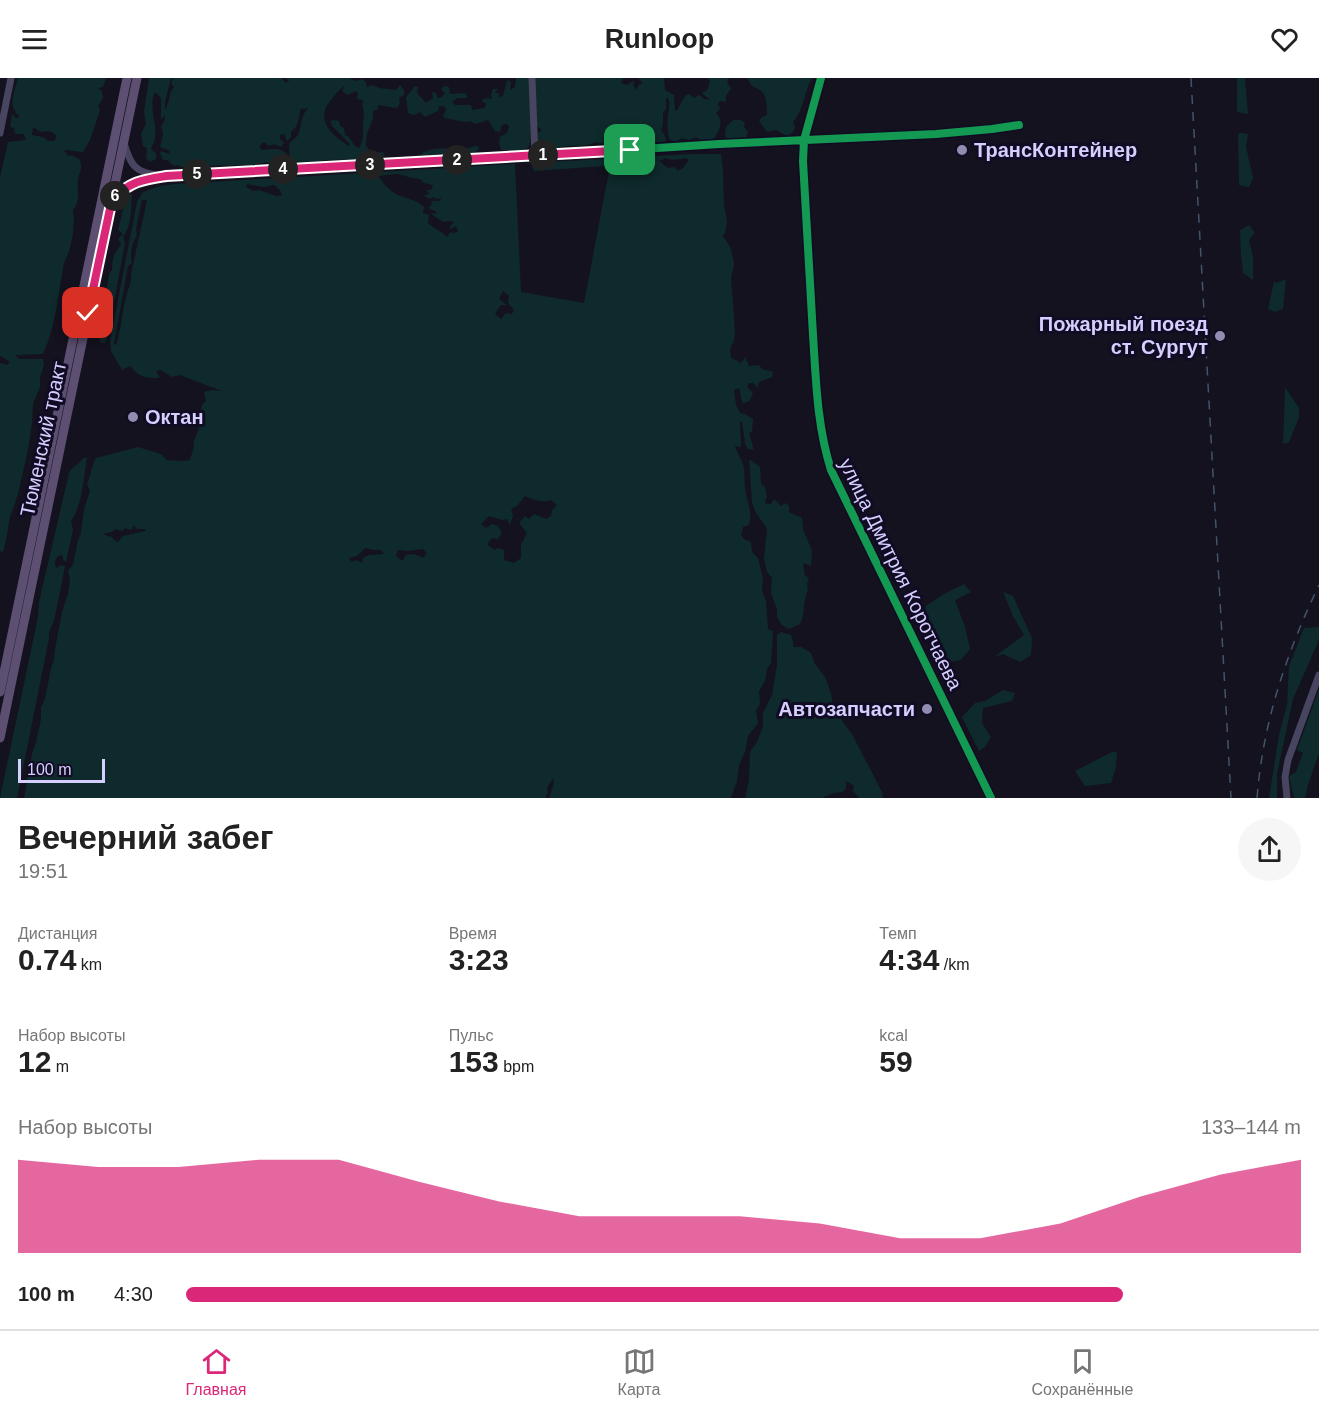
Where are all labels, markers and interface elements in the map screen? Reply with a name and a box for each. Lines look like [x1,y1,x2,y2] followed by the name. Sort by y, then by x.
[18,23,51,56] icon: menu
[1268,23,1301,56] icon: heart
[605,24,714,54] text: Runloop
[604,124,655,175] pin
[613,133,646,166] icon: arrive
[974,139,1137,161] place label: ТрансКонтейнер
[528,140,558,170] pin: 1
[955,143,969,157] marker: ТрансКонтейнер
[442,145,472,175] pin: 2
[539,146,547,163] text: 1
[355,150,385,180] pin: 3
[453,151,461,168] text: 2
[268,154,298,184] pin: 4
[366,156,374,173] text: 3
[182,159,212,189] pin: 5
[279,160,287,177] text: 4
[193,165,201,182] text: 5
[100,181,130,211] pin: 6
[111,187,119,204] text: 6
[62,287,113,338] pin
[71,296,104,329] icon: check
[1039,313,1208,358] place label: Пожарный поезд ст. Сургут
[1213,329,1227,343] marker: Пожарный поезд ст. Сургут
[16,359,70,519] street label: Тюменский тракт
[145,406,204,428] place label: Октан
[126,410,140,424] marker: Октан
[835,455,967,694] street label: улица Дмитрия Коротчаева
[778,698,915,720] place label: Автозапчасти
[920,702,934,716] marker: Автозапчасти
[18,756,105,784] scale bar
[27,761,71,778] text: 100 m
[1238,818,1301,881] button: share
[18,819,274,856] text: Вечерний забег
[18,860,68,882] text: 19:51
[18,925,97,942] text: Дистанция
[449,925,497,942] text: Время
[879,925,917,942] text: Темп
[18,943,76,976] text: 0.74
[449,943,509,976] text: 3:23
[879,943,939,976] text: 4:34
[76,956,102,973] text: km
[939,956,970,973] text: /km
[18,1027,125,1044] text: Набор высоты
[449,1027,493,1044] text: Пульс
[879,1027,908,1044] text: kcal
[18,1045,51,1078] text: 12
[449,1045,499,1078] text: 153
[879,1045,913,1078] text: 59
[51,1058,69,1075] text: m
[499,1058,534,1075] text: bpm
[18,1116,152,1138] text: Набор высоты
[1201,1116,1301,1138] text: 133–144 m
[18,1283,75,1305] text: 100 m
[114,1283,153,1305] text: 4:30
[186,1345,246,1399] tab: Главная
[618,1345,660,1399] tab: Карта
[1032,1345,1133,1399] tab: Сохранённые

